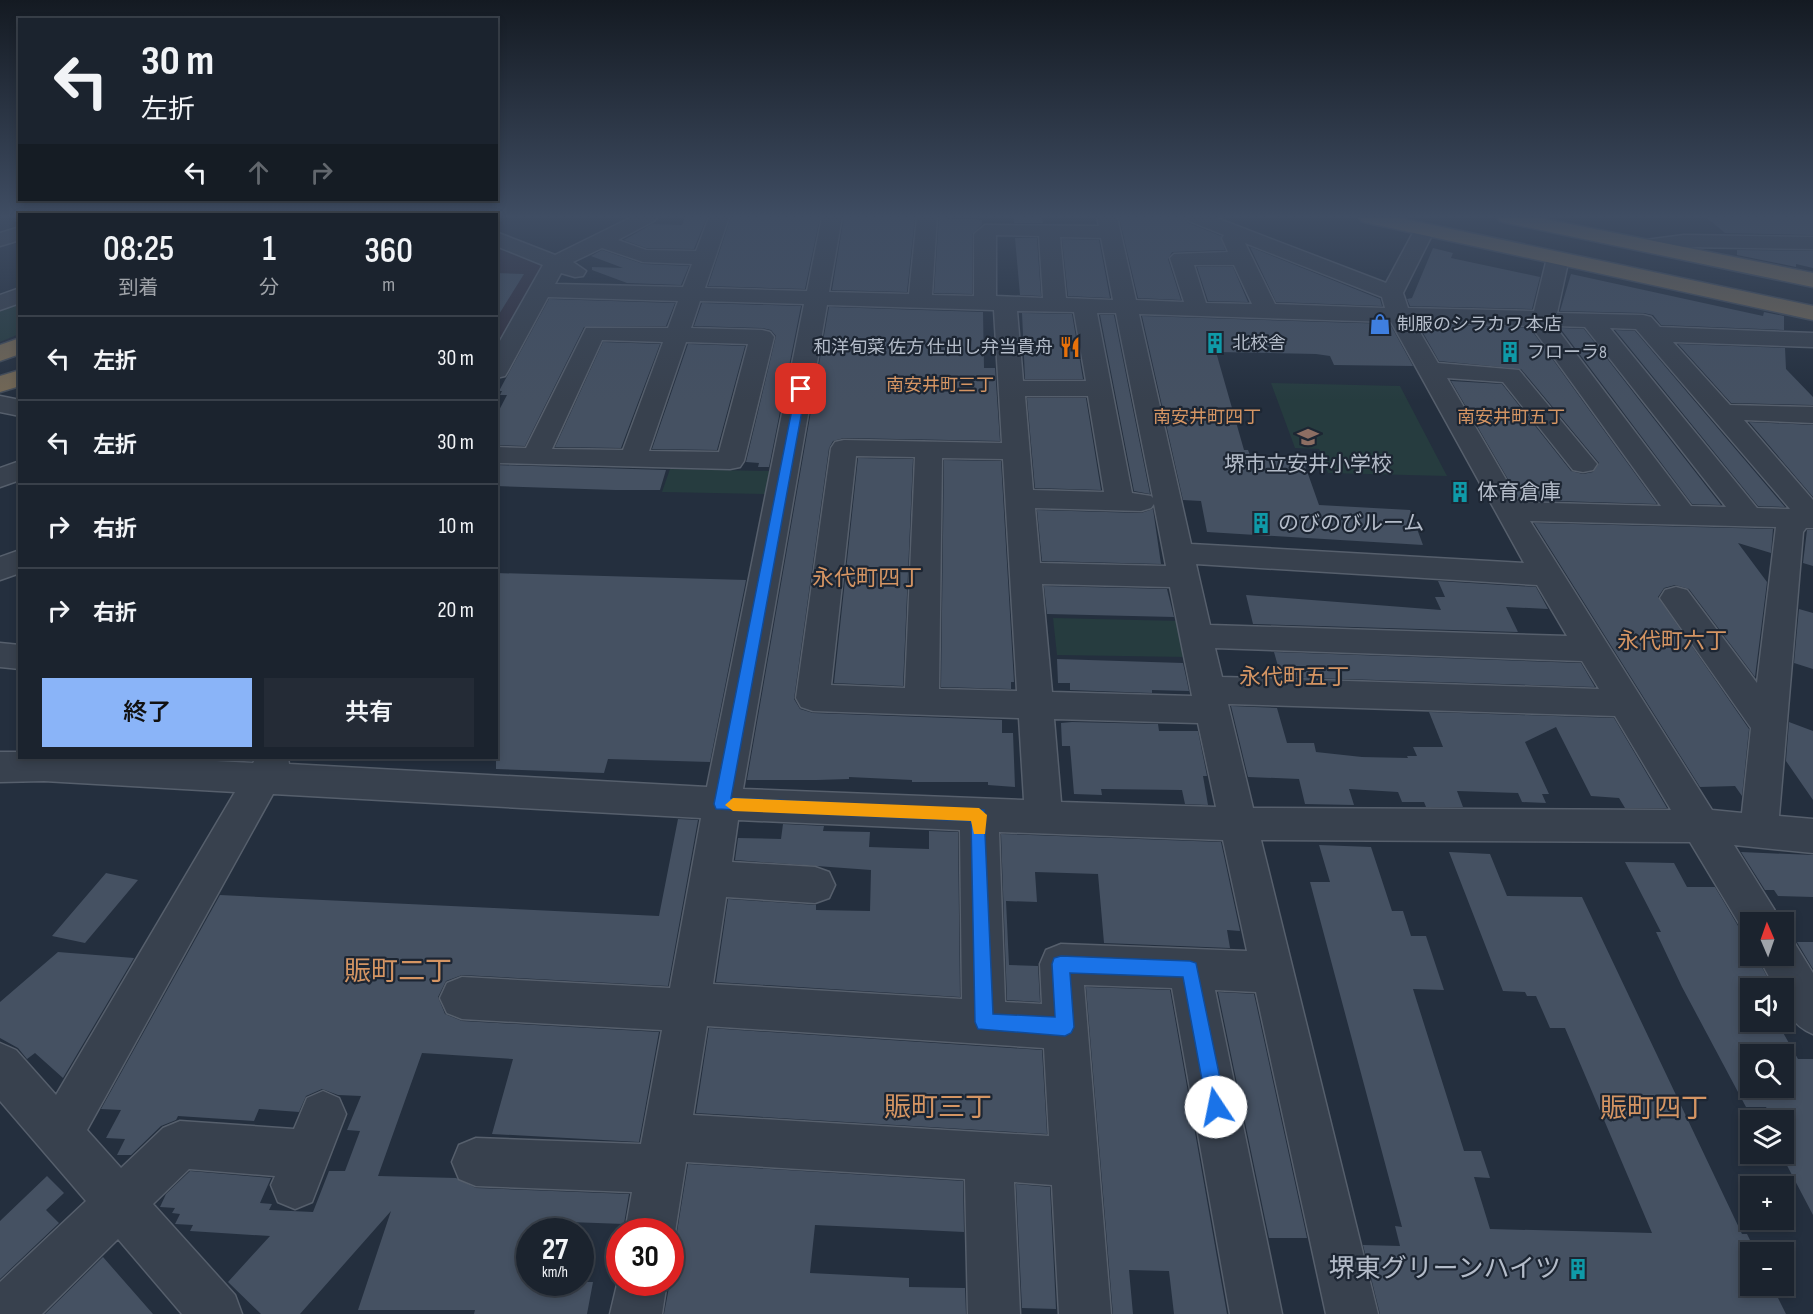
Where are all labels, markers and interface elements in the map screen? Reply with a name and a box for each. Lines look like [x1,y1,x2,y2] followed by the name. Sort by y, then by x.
[141,36,214,87] text: 30 m
[42,42,120,120] icon: left
[141,94,195,126] text: 左折
[179,156,212,189] icon: left
[242,156,275,189] icon: ahead
[305,156,338,189] icon: right
[103,228,174,271] text: 08:25
[262,228,276,271] text: 1
[364,230,413,273] text: 360
[382,273,395,297] text: m
[119,276,159,300] text: 到着
[259,276,279,300] text: 分
[1368,312,1392,336] shop icon: 制服のシラカワ 本店
[1397,314,1562,335] place label: 制服のシラカワ 本店
[1203,331,1227,355] building icon: 北校舎
[1232,333,1286,354] place label: 北校舎
[1058,335,1082,359] restaurant icon: 和洋旬菜 佐方 仕出し弁当貴舟
[813,337,1053,358] place label: 和洋旬菜 佐方 仕出し弁当貴舟
[1498,340,1522,364] building icon: フローラ8
[42,342,75,375] icon: left
[1527,342,1607,363] place label: フローラ8
[437,345,474,372] text: 30 m
[93,348,137,375] text: 左折
[775,363,826,414] pin
[784,372,817,405] icon: arrive
[886,375,994,396] district label: 南安井町三丁
[1153,407,1261,428] district label: 南安井町四丁
[1457,407,1565,428] district label: 南安井町五丁
[1296,425,1320,449] school or university icon: 堺市立安井小学校
[42,426,75,459] icon: left
[437,429,474,456] text: 30 m
[93,432,137,459] text: 左折
[1224,452,1392,477] place label: 堺市立安井小学校
[1448,480,1472,504] building icon: 体育倉庫
[1477,480,1561,505] place label: 体育倉庫
[42,510,75,543] icon: right
[1249,511,1273,535] building icon: のびのびルーム
[1278,511,1424,536] place label: のびのびルーム
[439,513,474,540] text: 10 m
[93,516,137,543] text: 右折
[812,565,922,592] district label: 永代町四丁
[42,594,75,627] icon: right
[438,597,474,624] text: 20 m
[93,600,137,627] text: 右折
[1617,628,1727,655] district label: 永代町六丁
[1239,664,1349,691] district label: 永代町五丁
[42,678,252,747] button: 終了
[264,678,474,747] button: 共有
[1740,912,1794,966] north arrow
[1740,912,1794,1296] map controls
[344,956,452,988] district label: 賑町二丁
[1740,978,1794,1032] button: sound
[1740,1044,1794,1098] button: search
[1184,1075,1248,1139] position arrow
[884,1092,992,1124] district label: 賑町三丁
[1600,1093,1708,1125] district label: 賑町四丁
[1740,1110,1794,1164] button: layers
[1740,1176,1794,1230] button: +
[606,1218,684,1296] speed limit sign: 30
[542,1232,568,1268] text: 27
[1740,1242,1794,1296] button: −
[1329,1254,1561,1285] place label: 堺東グリーンハイツ
[1566,1257,1590,1281] building icon: 堺東グリーンハイツ
[542,1263,568,1282] text: km/h

